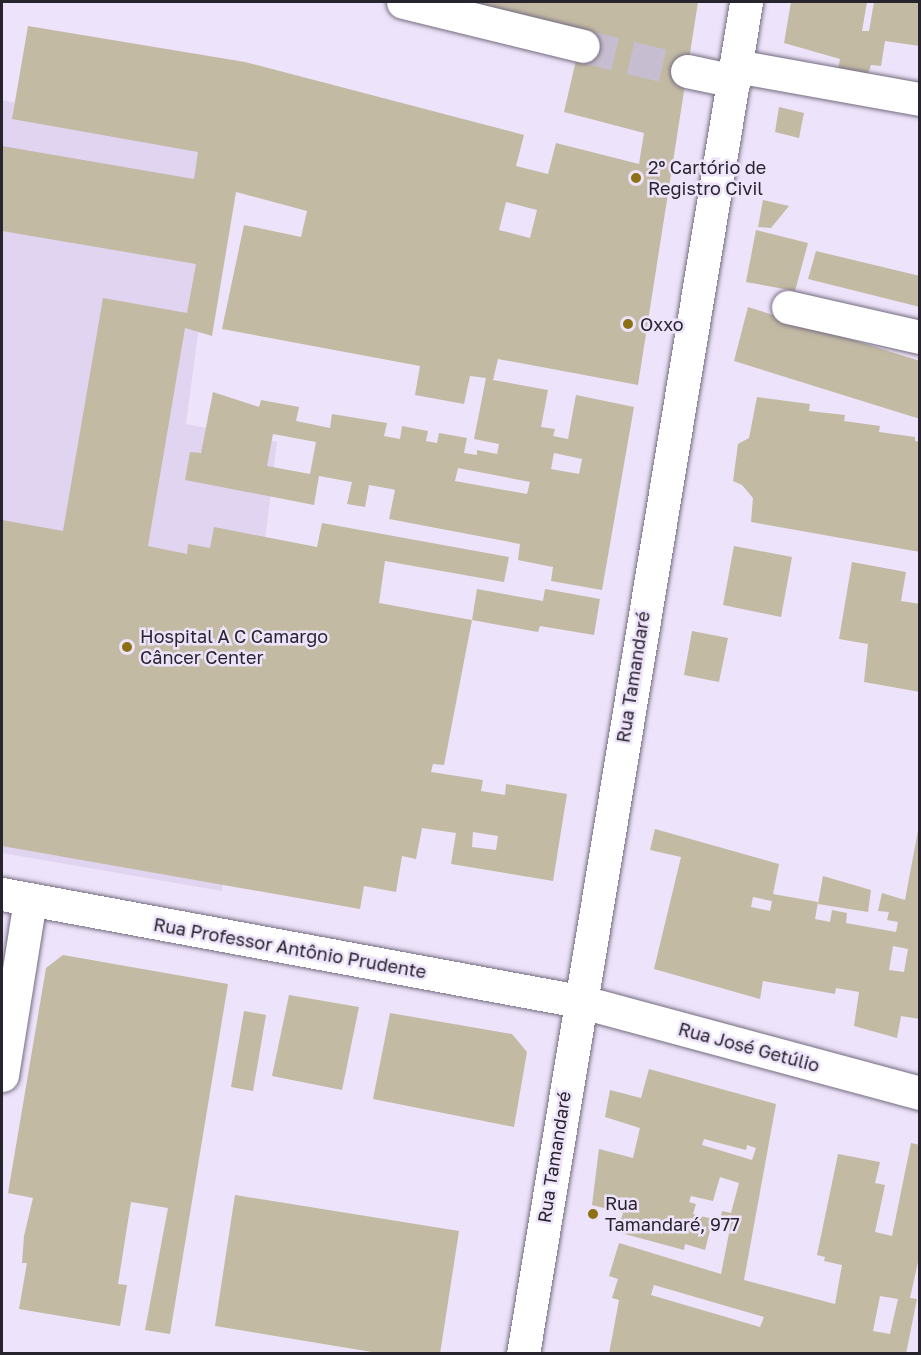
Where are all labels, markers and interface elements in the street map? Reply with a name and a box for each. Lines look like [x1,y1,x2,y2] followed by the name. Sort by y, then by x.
[648,157,766,200] place label: 2º Cartório de Registro Civil
[629,171,643,185] marker: 2º Cartório de Registro Civil
[640,313,684,335] place label: Oxxo
[621,317,635,331] marker: Oxxo
[612,610,654,744] street label: Rua Tamandaré
[140,626,328,668] place label: Hospital A C Camargo Câncer Center
[118,638,136,656] marker: Hospital A C Camargo Câncer Center
[152,913,428,983] street label: Rua Professor Antônio Prudente
[676,1018,822,1076] street label: Rua José Getúlio
[533,1090,575,1224] street label: Rua Tamandaré
[605,1193,740,1236] place label: Rua Tamandaré, 977
[586,1207,600,1221] marker: Rua Tamandaré, 977

